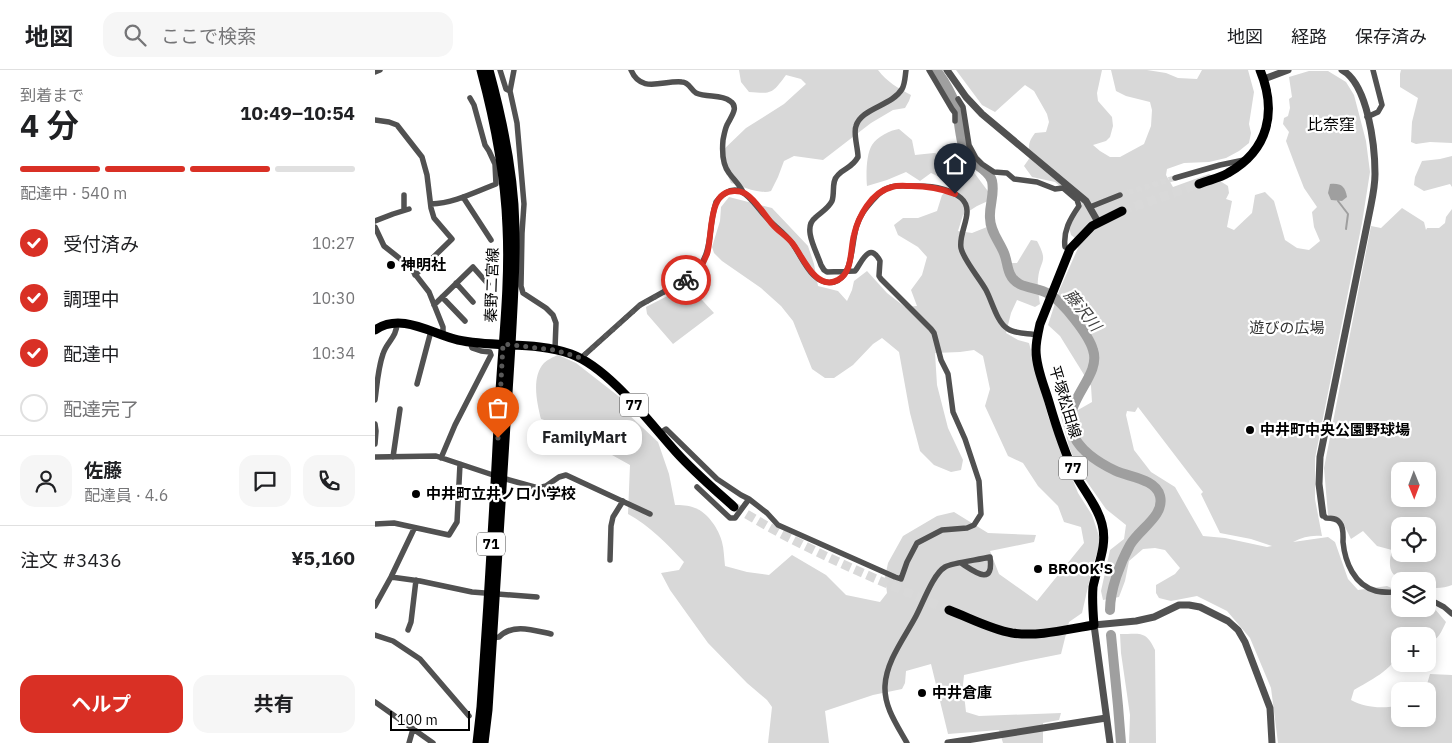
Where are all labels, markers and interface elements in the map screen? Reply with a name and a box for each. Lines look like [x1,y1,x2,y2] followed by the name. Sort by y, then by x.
[103,12,453,57] search box
[25,20,73,52] text: 地図
[121,21,149,49] icon: search
[161,24,256,48] text: ここで検索
[1227,25,1263,48] text: 地図
[1291,25,1327,48] text: 経路
[1355,25,1427,48] text: 保存済み
[20,85,84,105] text: 到着まで
[240,101,355,125] text: 10:49–10:54
[20,104,79,146] text: 4 分
[1307,114,1355,134] district label: 比奈窪
[934,143,976,194] pin
[941,150,969,178] icon: home
[20,183,127,203] text: 配達中 · 540 m
[20,229,48,257] icon: check
[63,232,139,256] text: 受付済み
[312,233,355,253] text: 10:27
[481,247,502,323] street label: 秦野二宮線
[400,255,446,274] place label: 神明社
[661,255,711,305] courier
[385,259,397,271] marker: 神明社
[672,266,700,294] icon: bike
[20,284,48,312] icon: check
[1060,285,1107,336] water label: 藤沢川
[63,287,120,311] text: 調理中
[312,288,355,308] text: 10:30
[1249,318,1325,337] park label: 遊びの広場
[20,339,48,367] icon: check
[63,342,120,366] text: 配達中
[312,343,355,363] text: 10:34
[1045,363,1086,441] street label: 平塚松田線
[477,387,519,438] pin
[484,394,512,422] icon: bag
[620,394,648,416] road number: 77
[63,397,139,421] text: 配達完了
[528,420,643,456] callout: FamilyMart
[1260,420,1410,439] place label: 中井町中央公園野球場
[1244,424,1256,436] marker: 中井町中央公園野球場
[542,427,627,447] text: FamilyMart
[20,455,72,507] button: person
[239,455,291,507] button: chat
[303,455,355,507] button: phone
[1059,456,1087,479] road number: 77
[84,458,122,482] text: 佐藤
[1391,462,1436,508] north arrow
[1391,462,1436,727] map controls
[426,484,576,503] place label: 中井町立井ノ口小学校
[84,485,168,505] text: 配達員 · 4.6
[410,488,422,500] marker: 中井町立井ノ口小学校
[1391,517,1436,562] button: locate
[477,532,505,556] road number: 71
[291,546,355,570] text: ¥5,160
[20,548,122,572] text: 注文 #3436
[1048,559,1113,578] place label: BROOK'S
[1032,563,1044,575] marker: BROOK'S
[1391,572,1436,617] button: layers
[1391,627,1436,672] button: +
[20,675,183,733] button: ヘルプ
[193,675,355,733] button: 共有
[1391,682,1436,727] button: −
[932,683,992,702] place label: 中井倉庫
[916,687,928,699] marker: 中井倉庫
[390,708,470,731] scale bar
[397,711,438,729] text: 100 m

